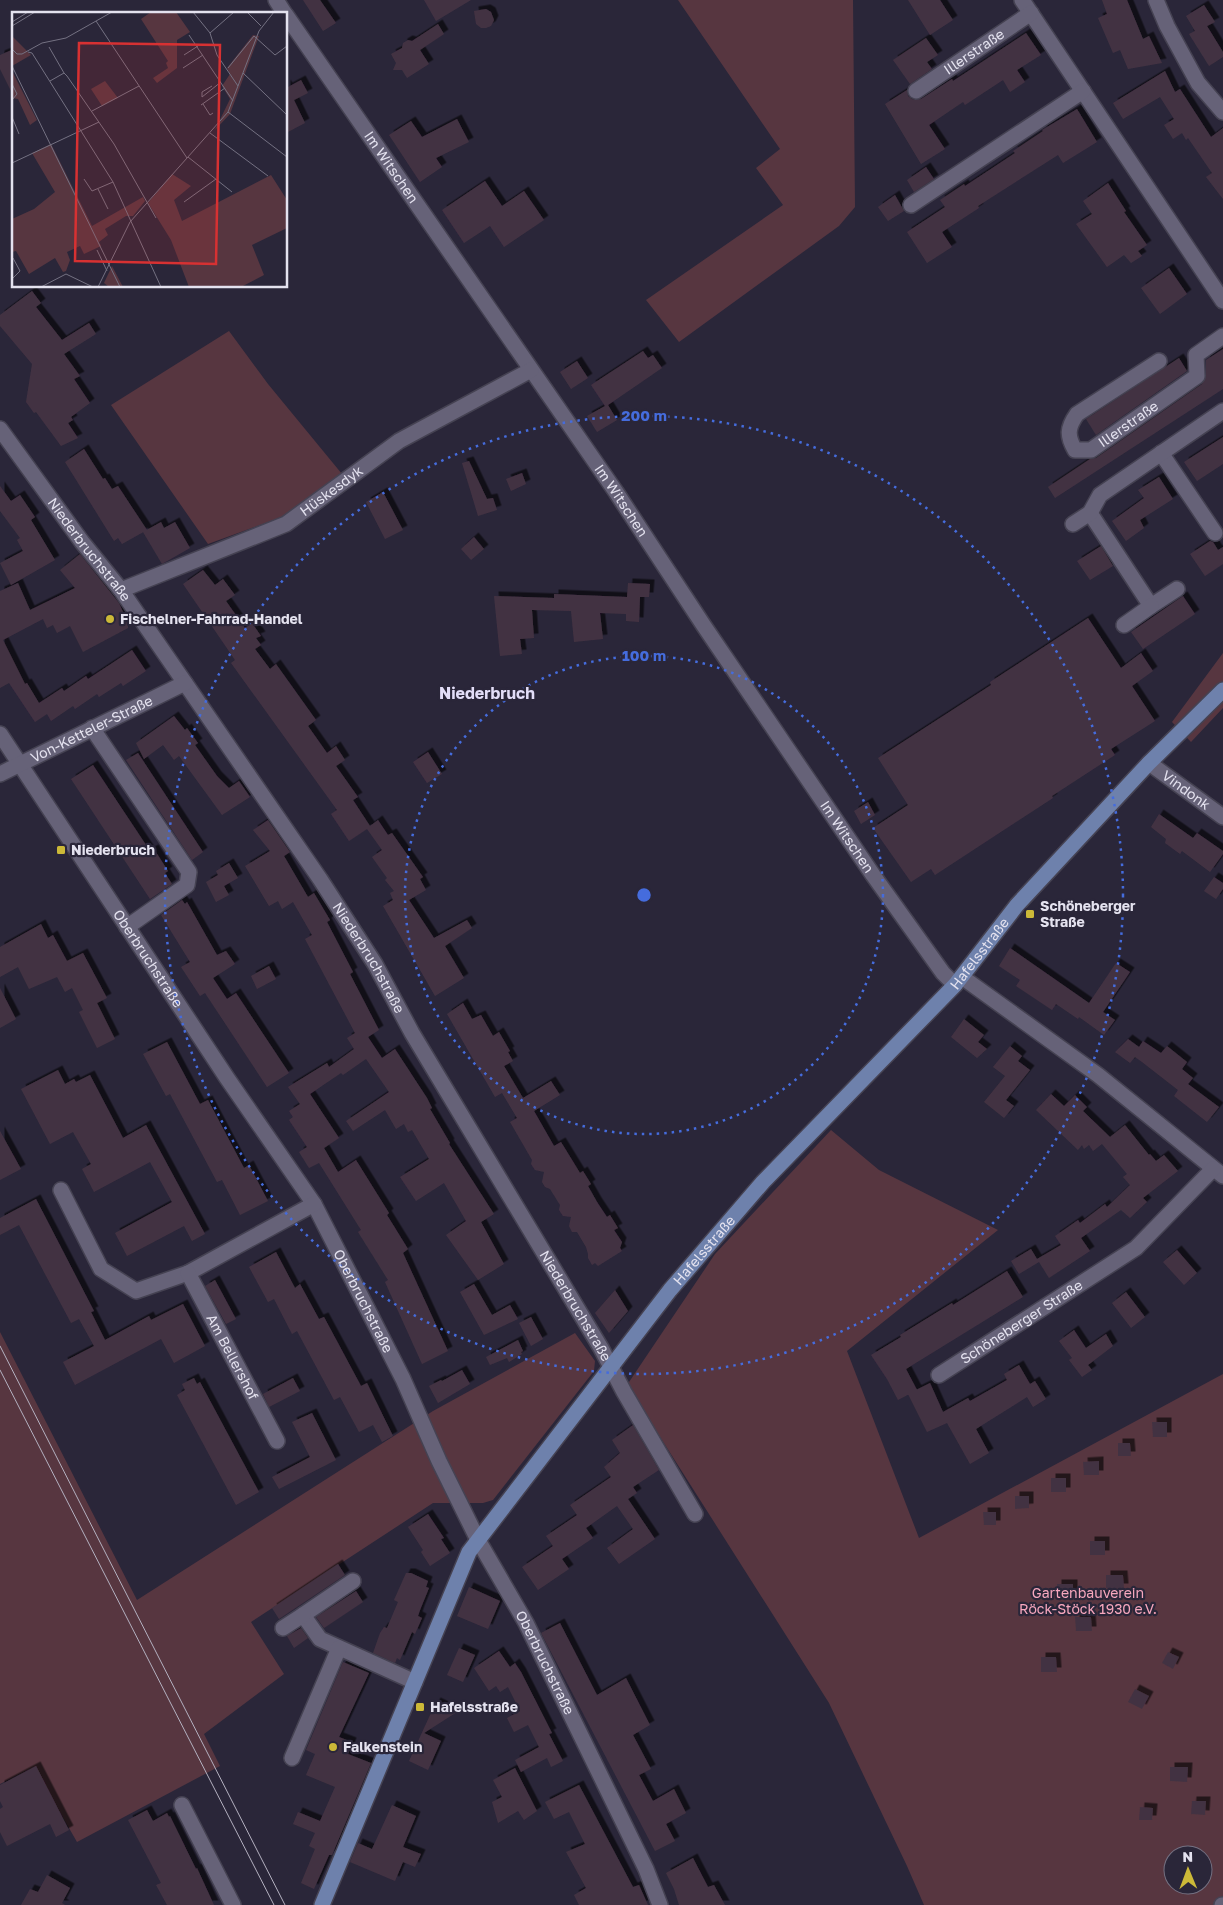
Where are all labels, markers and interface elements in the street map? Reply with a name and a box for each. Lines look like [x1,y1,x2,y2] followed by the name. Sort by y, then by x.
[12,12,288,288] inset map
[940,25,1007,78] street label: Illerstraße
[361,128,422,206] street label: Im Witschen
[1095,397,1161,450] street label: Illerstraße
[621,406,667,424] text: 200 m
[296,461,366,519] street label: Hüskesdyk
[591,461,652,540] street label: Im Witschen
[45,494,135,604] street label: Niederbruchstraße
[120,610,303,627] place label: Fischelner-Fahrrad-Handel
[104,613,116,625] marker: Fischelner-Fahrrad-Handel
[622,646,666,664] text: 100 m
[439,683,535,703] district label: Niederbruch
[28,691,155,766] street label: Von-Ketteler-Straße
[1159,767,1214,813] street label: Vindonk
[817,797,878,876] street label: Im Witschen
[71,841,155,858] place label: Niederbruch
[55,844,67,856] marker: Niederbruch
[635,886,653,904] centre of rings
[1040,897,1136,930] place label: Schöneberger Straße
[329,899,409,1016] street label: Niederbruchstraße
[110,906,187,1010] street label: Oberbruchstraße
[1024,908,1036,920] marker: Schöneberger Straße
[946,914,1012,992] street label: Hafelsstraße
[669,1212,738,1288] street label: Hafelsstraße
[330,1246,397,1355] street label: Oberbruchstraße
[536,1247,615,1364] street label: Niederbruchstraße
[957,1276,1085,1367] street label: Schöneberger Straße
[203,1311,263,1403] street label: Am Bellershof
[1019,1584,1157,1617] park label: Gartenbauverein Röck-Stöck 1930 e.V.
[513,1607,578,1717] street label: Oberbruchstraße
[430,1698,518,1715] place label: Hafelsstraße
[414,1701,426,1713] marker: Hafelsstraße
[343,1738,422,1755] place label: Falkenstein
[327,1741,339,1753] marker: Falkenstein
[1163,1845,1213,1895] north arrow
[1182,1848,1193,1865] text: N

